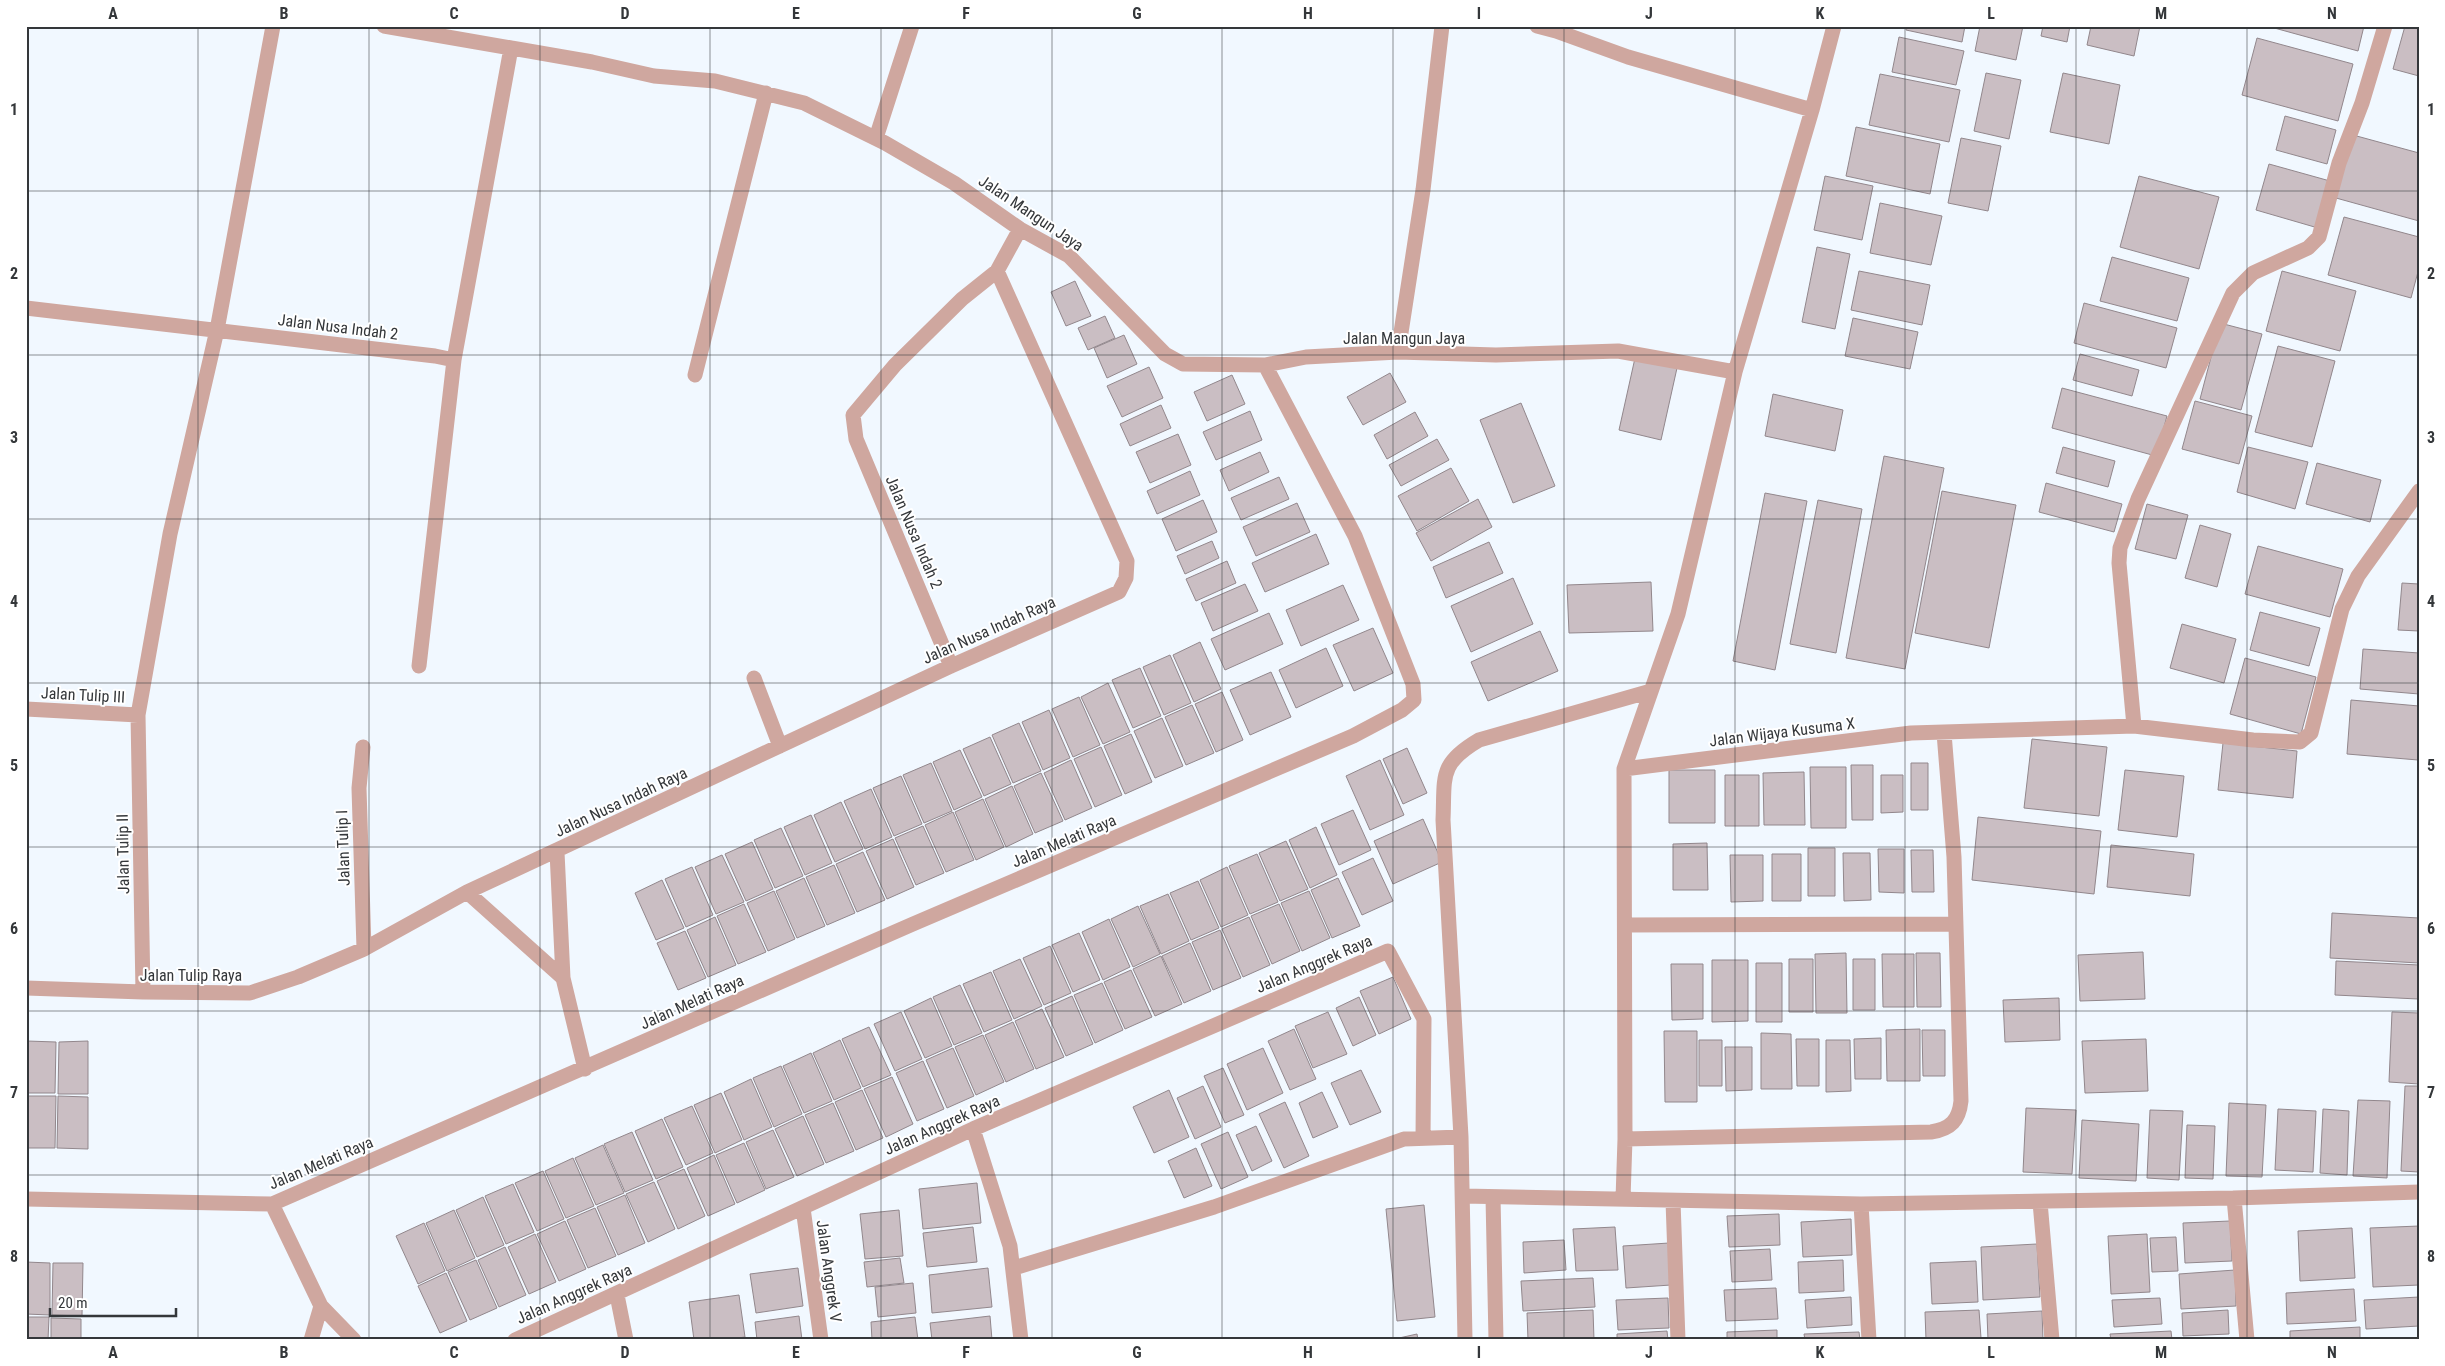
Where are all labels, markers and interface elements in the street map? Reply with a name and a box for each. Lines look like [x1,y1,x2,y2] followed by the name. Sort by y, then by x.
[108,4,118,23] text: A
[280,4,289,23] text: B
[449,4,459,23] text: C
[620,4,630,23] text: D
[792,4,800,23] text: E
[962,4,970,23] text: F
[1132,4,1142,23] text: G
[1303,4,1313,23] text: H
[1477,4,1481,23] text: I
[1645,4,1653,23] text: J
[1816,4,1825,23] text: K
[1987,4,1995,23] text: L
[2155,4,2167,23] text: M
[2327,4,2337,23] text: N
[10,100,18,119] text: 1
[2427,100,2435,119] text: 1
[975,171,1087,255] street label: Jalan Mangun Jaya
[10,264,18,283] text: 2
[2427,264,2435,283] text: 2
[277,310,399,344] street label: Jalan Nusa Indah 2
[1343,329,1465,348] street label: Jalan Mangun Jaya
[10,428,18,447] text: 3
[2427,428,2435,447] text: 3
[882,473,946,592] street label: Jalan Nusa Indah 2
[10,592,18,611] text: 4
[920,592,1058,668] street label: Jalan Nusa Indah Raya
[2427,592,2435,611] text: 4
[41,683,125,707] street label: Jalan Tulip III
[1708,714,1856,750] street label: Jalan Wijaya Kusuma X
[10,756,18,775] text: 5
[2427,756,2435,775] text: 5
[552,763,690,841] street label: Jalan Nusa Indah Raya
[332,810,354,886] street label: Jalan Tulip I
[1009,810,1119,872] street label: Jalan Melati Raya
[113,814,133,894] street label: Jalan Tulip II
[10,919,18,938] text: 6
[2427,919,2435,938] text: 6
[1253,931,1375,997] street label: Jalan Anggrek Raya
[140,966,242,985] street label: Jalan Tulip Raya
[637,971,747,1033] street label: Jalan Melati Raya
[10,1083,18,1102] text: 7
[2427,1083,2435,1102] text: 7
[881,1091,1003,1159] street label: Jalan Anggrek Raya
[266,1132,376,1194] street label: Jalan Melati Raya
[812,1219,846,1323] street label: Jalan Anggrek V
[10,1247,18,1266] text: 8
[2427,1247,2435,1266] text: 8
[513,1260,635,1328] street label: Jalan Anggrek Raya
[50,1286,176,1318] scale bar
[58,1294,88,1312] text: 20 m
[108,1343,118,1362] text: A
[280,1343,289,1362] text: B
[449,1343,459,1362] text: C
[620,1343,630,1362] text: D
[792,1343,800,1362] text: E
[962,1343,970,1362] text: F
[1132,1343,1142,1362] text: G
[1303,1343,1313,1362] text: H
[1477,1343,1481,1362] text: I
[1645,1343,1653,1362] text: J
[1816,1343,1825,1362] text: K
[1987,1343,1995,1362] text: L
[2155,1343,2167,1362] text: M
[2327,1343,2337,1362] text: N

